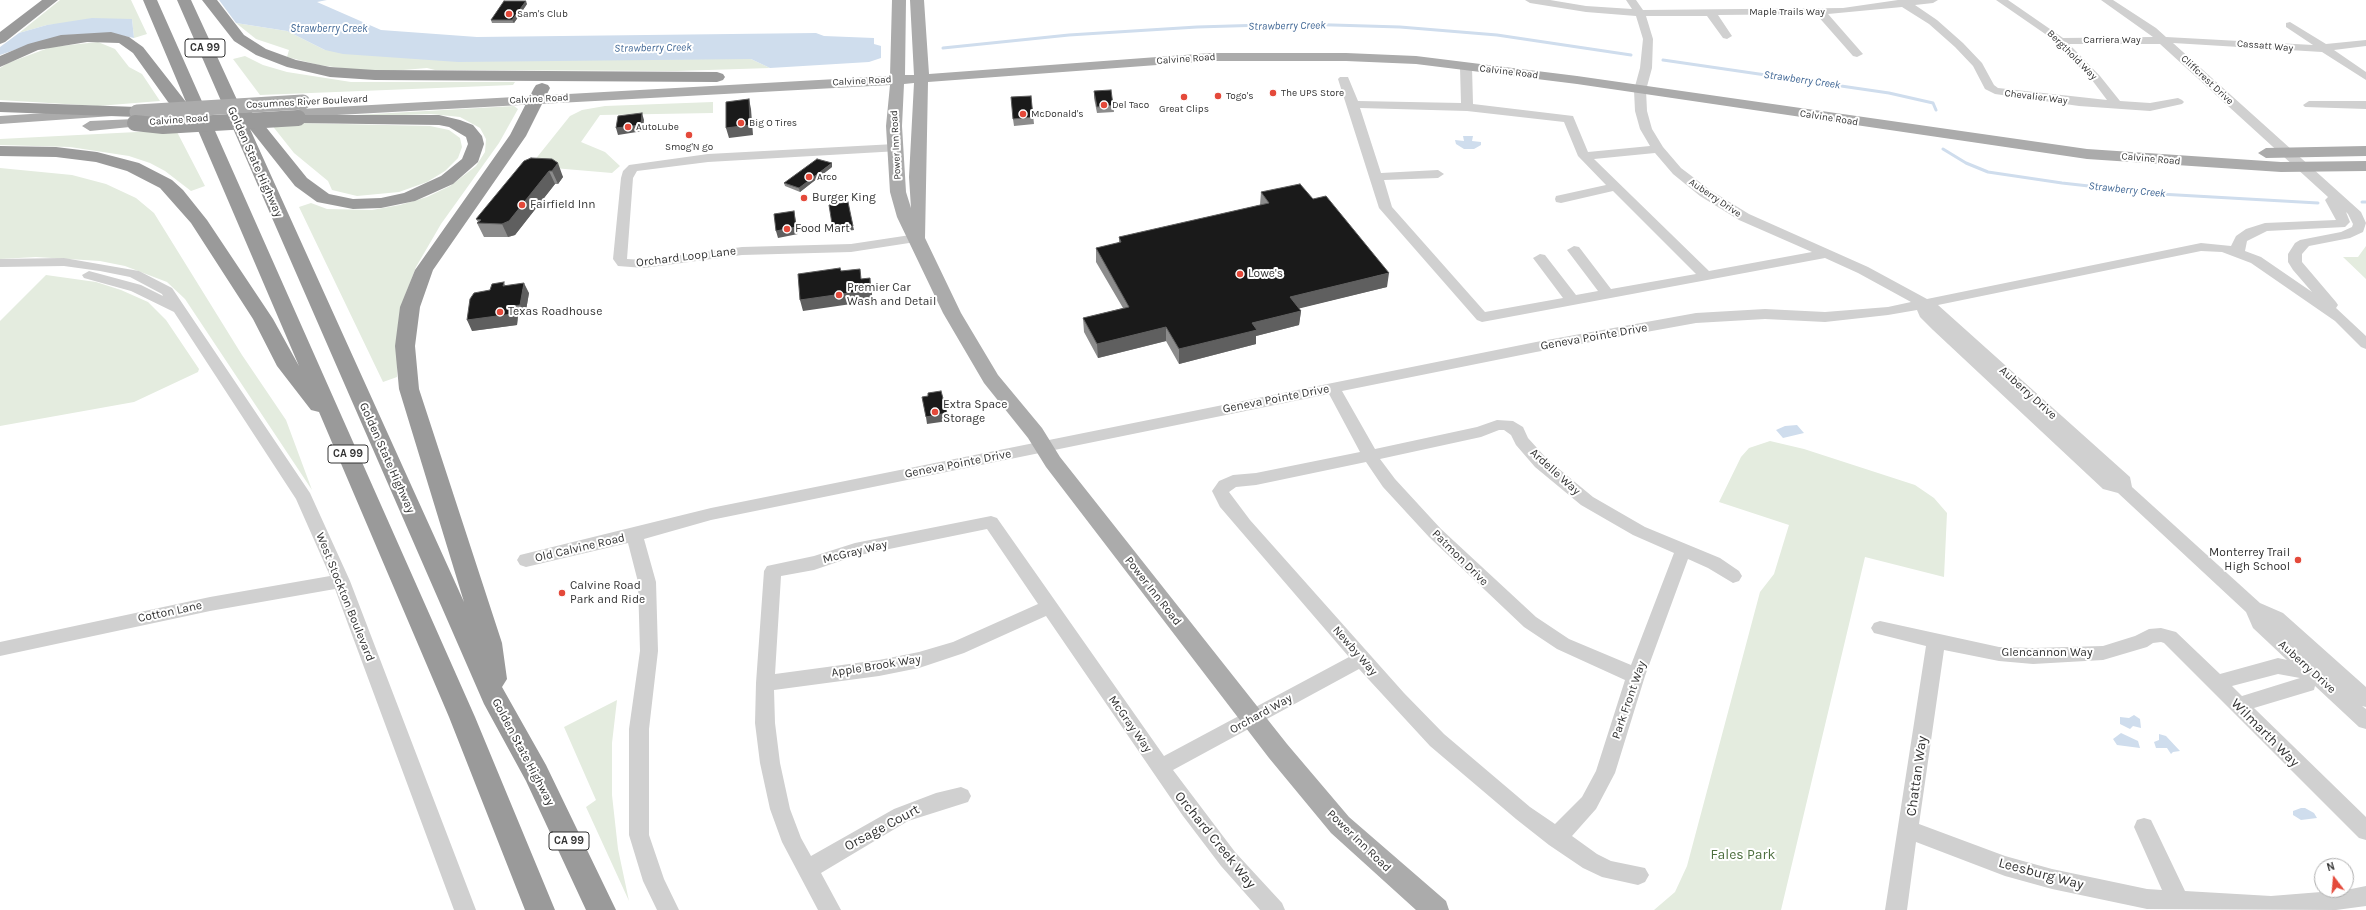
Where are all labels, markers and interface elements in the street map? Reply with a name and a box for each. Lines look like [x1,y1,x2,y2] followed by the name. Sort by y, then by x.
[1749,6,1825,18] street label: Maple Trails Way
[517,8,568,20] place label: Sam's Club
[504,9,514,19] marker: Sam's Club
[1248,19,1326,33] water label: Strawberry Creek
[290,22,368,36] water label: Strawberry Creek
[2045,28,2099,82] street label: Bergthold Way
[2083,34,2141,46] street label: Carriera Way
[2236,38,2294,54] street label: Cassatt Way
[185,39,225,57] road number: CA 99
[614,41,692,55] water label: Strawberry Creek
[1156,51,1216,67] street label: Calvine Road
[2178,53,2236,107] street label: Cliffcrest Drive
[1479,62,1539,82] street label: Calvine Road
[1763,68,1841,92] water label: Strawberry Creek
[832,73,892,89] street label: Calvine Road
[1281,87,1344,99] place label: The UPS Store
[2004,87,2068,107] street label: Chevalier Way
[1268,88,1278,98] marker: The UPS Store
[1226,90,1253,102] place label: Togo's
[509,91,569,107] street label: Calvine Road
[1213,91,1223,101] marker: Togo's
[1179,92,1189,102] marker: Great Clips
[246,93,368,111] street label: Cosumnes River Boulevard
[1112,99,1149,111] place label: Del Taco
[1099,100,1109,110] marker: Del Taco
[1159,103,1209,115] place label: Great Clips
[224,105,286,219] street label: Golden State Highway
[1799,107,1859,129] street label: Calvine Road
[1031,108,1084,120] place label: McDonald's
[1018,109,1028,119] marker: McDonald's
[888,110,904,180] street label: Power Inn Road
[149,112,209,128] street label: Calvine Road
[749,117,797,129] place label: Big O Tires
[736,118,746,128] marker: Big O Tires
[636,121,679,133] place label: AutoLube
[623,122,633,132] marker: AutoLube
[684,130,694,140] marker: Smog'N go
[665,141,713,153] place label: Smog'N go
[2121,150,2181,168] street label: Calvine Road
[817,171,837,183] place label: Arco
[804,172,814,182] marker: Arco
[1687,176,1743,220] street label: Auberry Drive
[2088,179,2166,201] water label: Strawberry Creek
[812,191,876,205] place label: Burger King
[799,193,809,203] marker: Burger King
[530,198,596,212] place label: Fairfield Inn
[517,200,527,210] marker: Fairfield Inn
[795,222,850,236] place label: Food Mart
[782,224,792,234] marker: Food Mart
[635,244,737,270] street label: Orchard Loop Lane
[1248,267,1283,281] place label: Lowe's
[1235,269,1245,279] marker: Lowe's
[847,281,936,309] place label: Premier Car Wash and Detail
[834,290,844,300] marker: Premier Car Wash and Detail
[508,305,602,319] place label: Texas Roadhouse
[495,307,505,317] marker: Texas Roadhouse
[1539,321,1649,353] street label: Geneva Pointe Drive
[1996,363,2060,423] street label: Auberry Drive
[1221,382,1331,416] street label: Geneva Pointe Drive
[943,398,1007,426] place label: Extra Space Storage
[356,401,418,515] street label: Golden State Highway
[930,407,940,417] marker: Extra Space Storage
[328,445,368,463] road number: CA 99
[1527,446,1583,498] street label: Ardelle Way
[903,447,1013,481] street label: Geneva Pointe Drive
[1429,527,1491,589] street label: Patmon Drive
[313,531,377,663] street label: West Stockton Boulevard
[534,531,626,565] street label: Old Calvine Road
[821,537,889,567] street label: McGray Way
[2209,546,2290,574] place label: Monterrey Trail High School
[1122,554,1184,628] street label: Power Inn Road
[2293,555,2303,565] marker: Monterrey Trail High School
[570,579,645,607] place label: Calvine Road Park and Ride
[557,588,567,598] marker: Calvine Road Park and Ride
[137,598,203,626] street label: Cotton Lane
[1330,623,1380,679] street label: Newby Way
[2275,637,2339,697] street label: Auberry Drive
[2002,646,2092,660] street label: Glencannon Way
[830,652,922,680] street label: Apple Brook Way
[1609,659,1649,741] street label: Park Front Way
[1227,691,1295,737] street label: Orchard Way
[1105,693,1155,755] street label: McGray Way
[2227,695,2303,771] street label: Wilmarth Way
[489,696,557,808] street label: Golden State Highway
[1903,735,1931,817] street label: Chattan Way
[1171,788,1259,892] street label: Orchard Creek Way
[842,801,922,855] street label: Orsage Court
[1324,807,1394,875] street label: Power Inn Road
[549,832,589,850] road number: CA 99
[1711,847,1775,863] park label: Fales Park
[1997,855,2085,893] street label: Leesburg Way
[2314,858,2354,898] north arrow
[2325,860,2336,874] text: N

